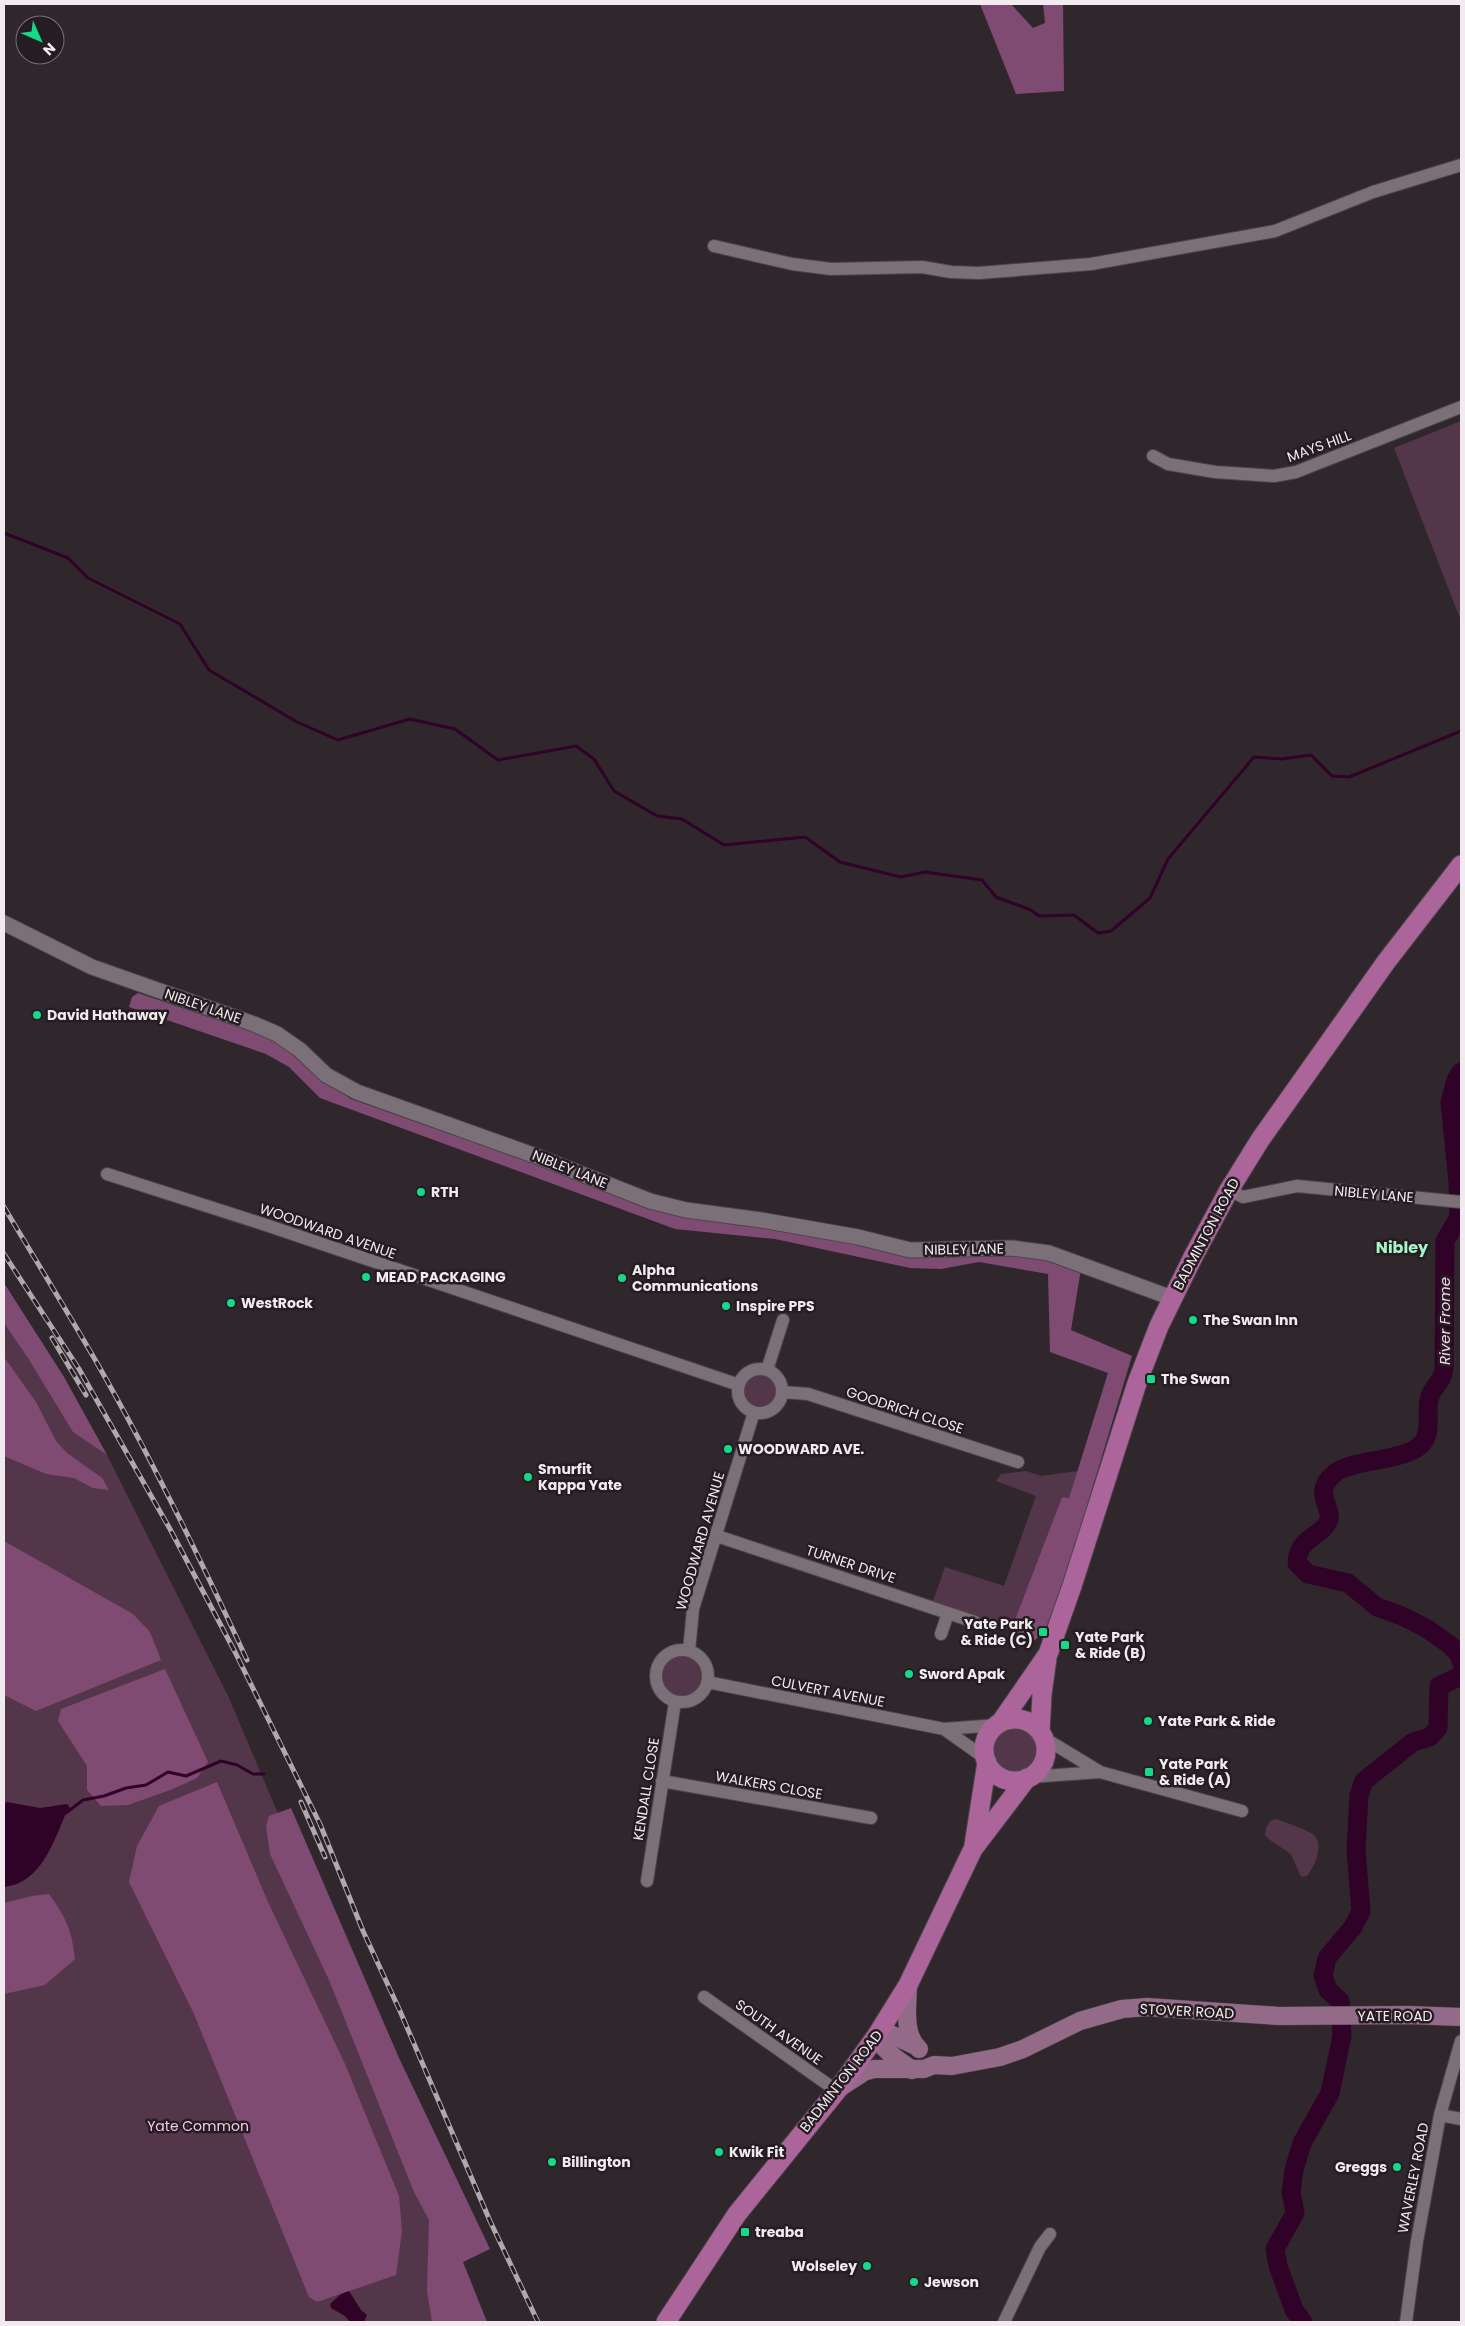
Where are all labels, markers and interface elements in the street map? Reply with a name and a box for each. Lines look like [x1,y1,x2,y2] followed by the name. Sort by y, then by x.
[15,15,65,65] north arrow
[38,38,60,60] text: N
[1284,425,1354,467] street label: MAYS HILL
[162,984,244,1028] street label: NIBLEY LANE
[47,1005,167,1025] place label: David Hathaway
[31,1009,43,1021] marker: David Hathaway
[529,1145,611,1193] street label: NIBLEY LANE
[1168,1174,1244,1294] street label: BADMINTON ROAD
[1334,1181,1414,1207] street label: NIBLEY LANE
[431,1182,459,1202] place label: RTH
[415,1186,427,1198] marker: RTH
[257,1198,399,1264] street label: WOODWARD AVENUE
[1376,1236,1429,1259] district label: Nibley
[924,1238,1004,1260] street label: NIBLEY LANE
[632,1260,758,1296] place label: Alpha Communications
[376,1267,506,1287] place label: MEAD PACKAGING
[360,1271,372,1283] marker: MEAD PACKAGING
[616,1272,628,1284] marker: Alpha Communications
[1434,1277,1455,1365] water label: River Frome
[241,1293,313,1313] place label: WestRock
[736,1296,815,1316] place label: Inspire PPS
[225,1297,237,1309] marker: WestRock
[720,1300,732,1312] marker: Inspire PPS
[1203,1310,1298,1330] place label: The Swan Inn
[1187,1314,1199,1326] marker: The Swan Inn
[1161,1369,1230,1389] place label: The Swan
[1145,1373,1157,1385] marker: The Swan
[844,1382,966,1438] street label: GOODRICH CLOSE
[738,1439,864,1459] place label: WOODWARD AVE.
[722,1443,734,1455] marker: WOODWARD AVE.
[538,1459,622,1495] place label: Smurfit Kappa Yate
[671,1469,729,1613] street label: WOODWARD AVENUE
[522,1471,534,1483] marker: Smurfit Kappa Yate
[804,1540,898,1588] street label: TURNER DRIVE
[960,1614,1033,1650] place label: Yate Park & Ride (C)
[1037,1626,1049,1638] marker: Yate Park & Ride (C)
[1075,1627,1146,1663] place label: Yate Park & Ride (B)
[1059,1639,1071,1651] marker: Yate Park & Ride (B)
[919,1664,1005,1684] place label: Sword Apak
[903,1668,915,1680] marker: Sword Apak
[769,1670,887,1712] street label: CULVERT AVENUE
[1158,1711,1276,1731] place label: Yate Park & Ride
[1142,1715,1154,1727] marker: Yate Park & Ride
[628,1736,664,1842] street label: KENDALL CLOSE
[1159,1754,1231,1790] place label: Yate Park & Ride (A)
[714,1766,824,1804] street label: WALKERS CLOSE
[1143,1766,1155,1778] marker: Yate Park & Ride (A)
[731,1994,827,2070] street label: SOUTH AVENUE
[1139,1999,1235,2023] street label: STOVER ROAD
[1358,2006,1433,2026] street label: YATE ROAD
[795,2026,887,2136] street label: BADMINTON ROAD
[147,2116,249,2136] park label: Yate Common
[1392,2121,1434,2235] street label: WAVERLEY ROAD
[729,2142,784,2162] place label: Kwik Fit
[713,2146,725,2158] marker: Kwik Fit
[562,2152,631,2172] place label: Billington
[546,2156,558,2168] marker: Billington
[1335,2157,1387,2177] place label: Greggs
[1391,2161,1403,2173] marker: Greggs
[755,2222,804,2242] place label: treaba
[739,2226,751,2238] marker: treaba
[791,2256,857,2276] place label: Wolseley
[861,2260,873,2272] marker: Wolseley
[924,2272,979,2292] place label: Jewson
[908,2276,920,2288] marker: Jewson

